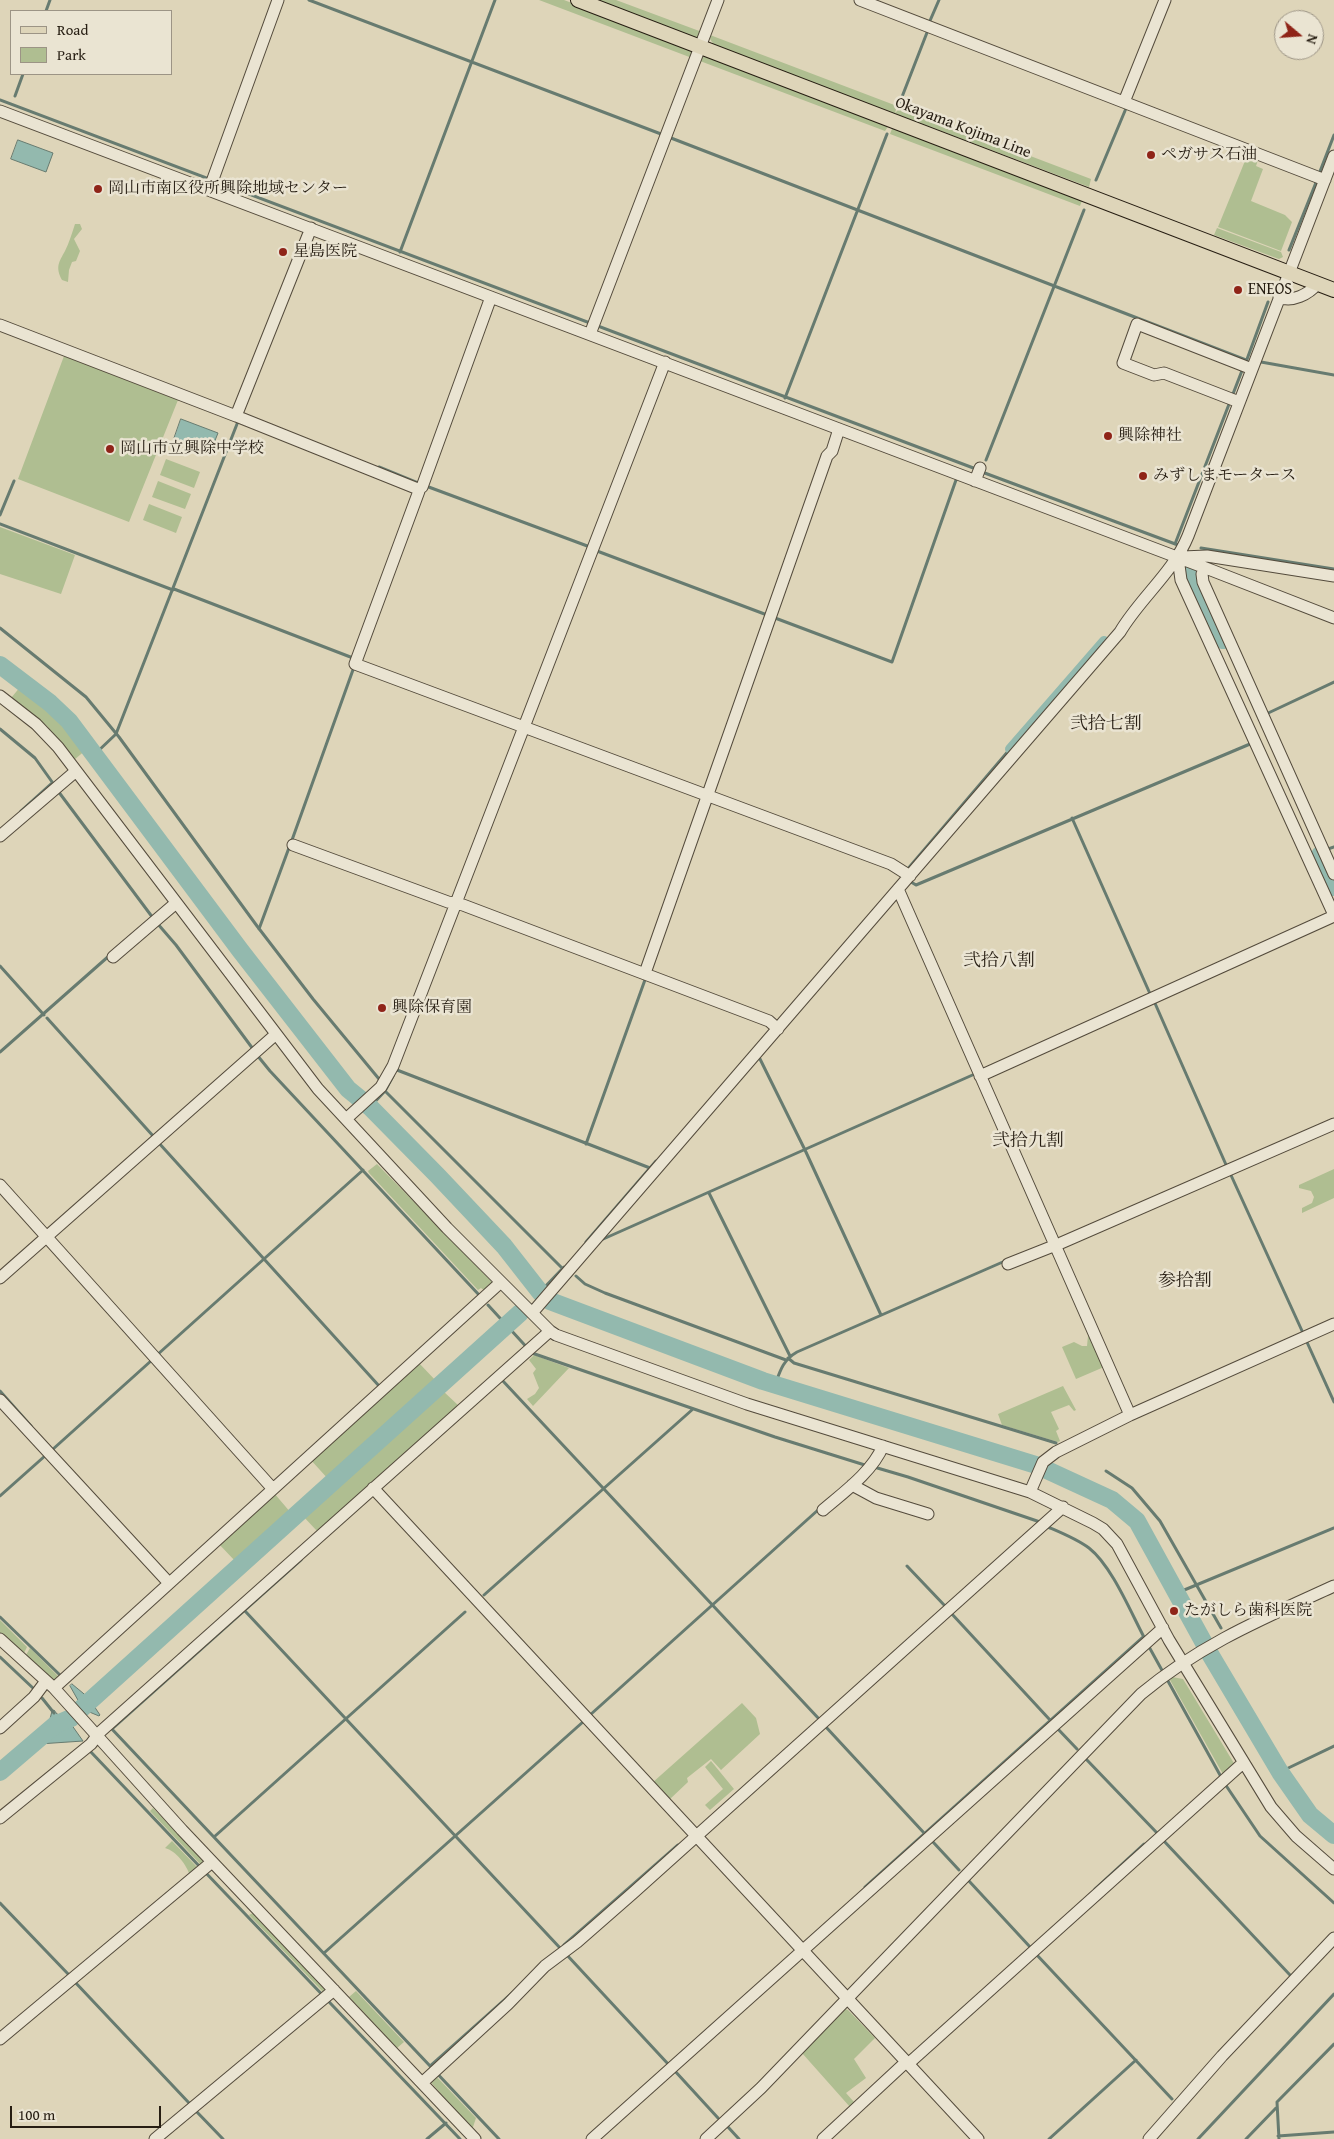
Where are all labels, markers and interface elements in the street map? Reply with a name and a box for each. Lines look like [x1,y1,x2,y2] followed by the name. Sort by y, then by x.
[10,10,172,75] legend
[1274,10,1324,60] north arrow
[57,19,88,40] text: Road
[1301,32,1323,47] text: N
[57,44,86,65] text: Park
[892,93,1034,163] street label: Okayama Kojima Line
[1161,145,1257,165] place label: ペガサス石油
[1145,149,1157,161] marker: ペガサス石油
[108,179,348,199] place label: 岡山市南区役所興除地域センター
[92,183,104,195] marker: 岡山市南区役所興除地域センター
[293,242,357,262] place label: 星島医院
[277,246,289,258] marker: 星島医院
[1248,280,1292,300] place label: ENEOS
[1232,284,1244,296] marker: ENEOS
[1118,426,1182,446] place label: 興除神社
[1102,430,1114,442] marker: 興除神社
[120,439,264,459] place label: 岡山市立興除中学校
[104,443,116,455] marker: 岡山市立興除中学校
[1153,466,1296,486] place label: みずしまモータース
[1137,470,1149,482] marker: みずしまモータース
[1070,713,1142,735] district label: 弐拾七割
[963,950,1035,972] district label: 弐拾八割
[392,998,472,1018] place label: 興除保育園
[376,1002,388,1014] marker: 興除保育園
[992,1130,1064,1152] district label: 弐拾九割
[1158,1270,1212,1292] district label: 参拾割
[1184,1601,1312,1621] place label: たがしら歯科医院
[1168,1605,1180,1617] marker: たがしら歯科医院
[12,2096,164,2128] scale bar
[18,2104,55,2125] text: 100 m

